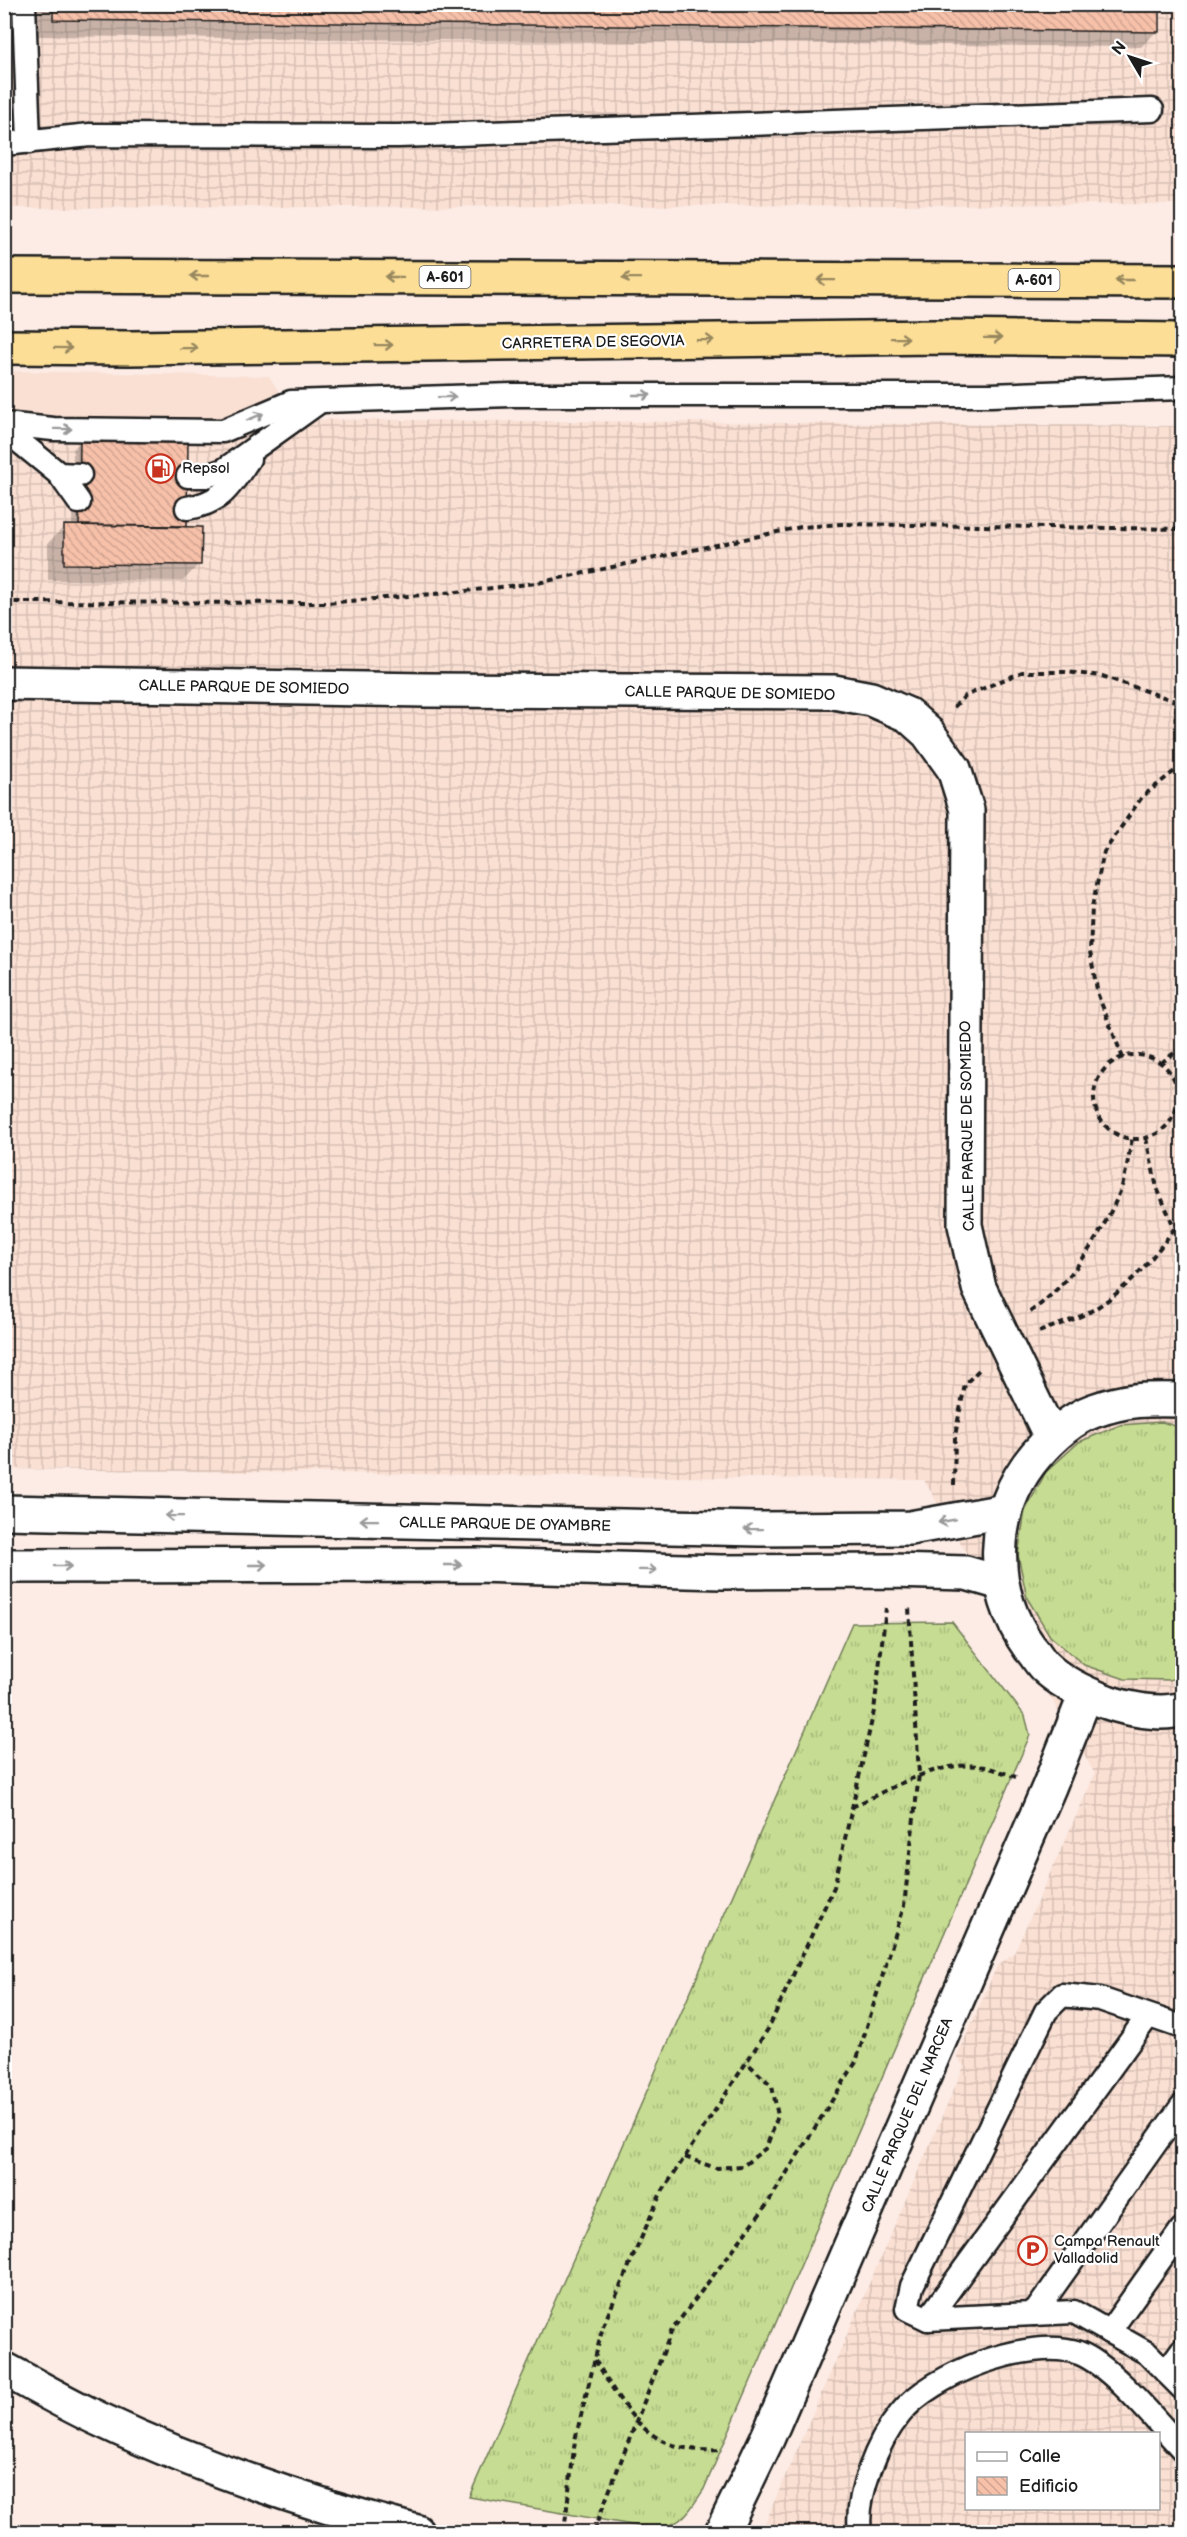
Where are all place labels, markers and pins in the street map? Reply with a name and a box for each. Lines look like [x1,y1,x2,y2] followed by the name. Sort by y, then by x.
[145,452,177,484] fuel station icon: Repsol
[182,459,230,478] place label: Repsol
[1054,2232,1160,2268] place label: Campa Renault Valladolid
[1017,2234,1049,2266] parking icon: Campa Renault Valladolid

